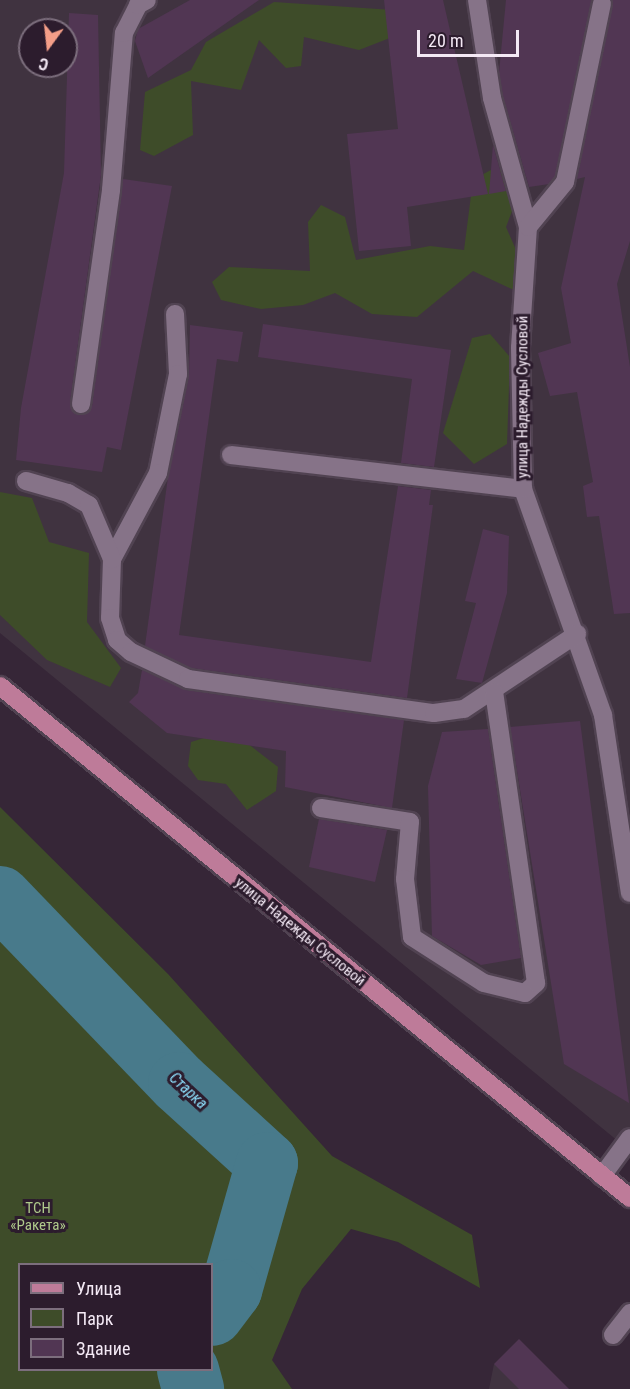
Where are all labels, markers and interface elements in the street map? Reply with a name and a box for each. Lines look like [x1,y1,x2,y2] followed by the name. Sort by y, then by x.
[18,18,78,78] north arrow
[420,18,522,56] scale bar
[428,30,463,51] text: 20 m
[37,54,51,74] text: С
[514,316,532,478] street label: улица Надежды Сусловой
[231,874,369,990] street label: улица Надежды Сусловой
[165,1069,211,1113] water label: Старка
[10,1199,66,1234] park label: ТСН «Ракета»
[18,1263,213,1371] legend
[76,1278,122,1299] text: Улица
[76,1308,113,1329] text: Парк
[76,1338,130,1359] text: Здание

